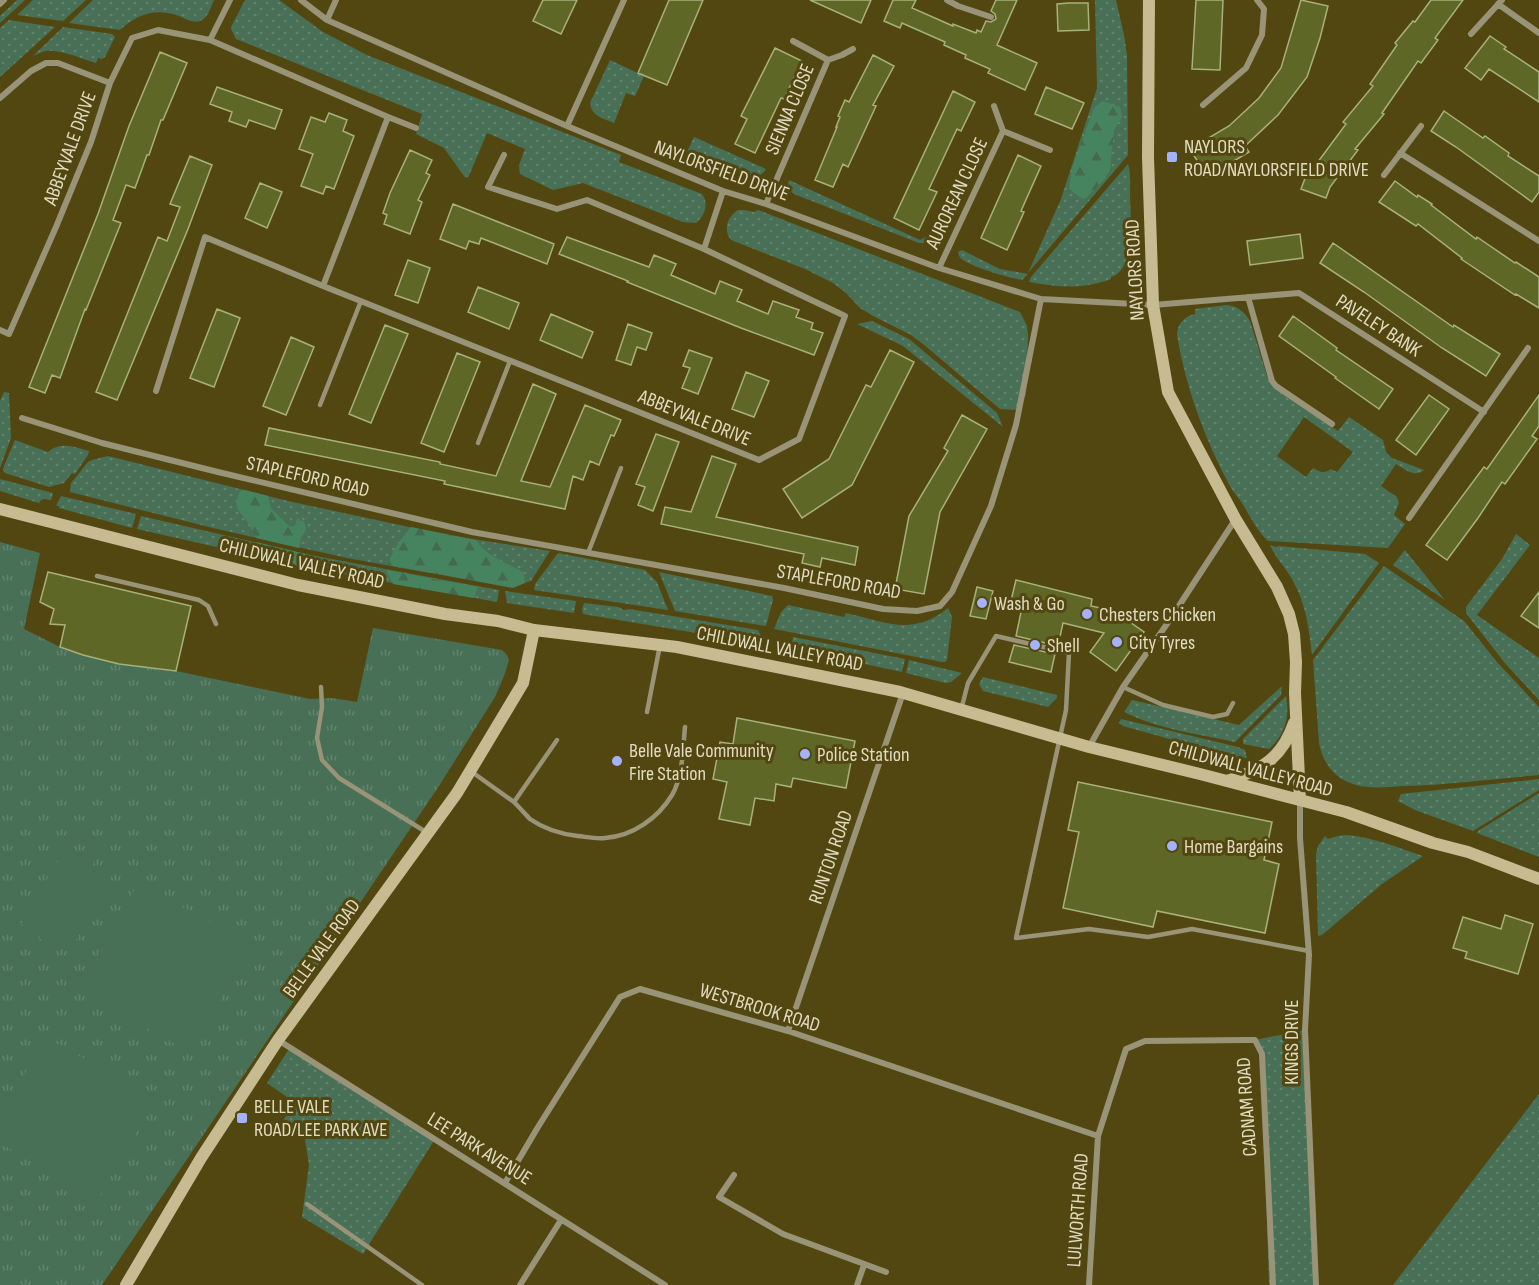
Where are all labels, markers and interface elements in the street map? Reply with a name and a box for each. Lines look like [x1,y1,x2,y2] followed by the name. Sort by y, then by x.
[760,60,820,158] street label: SIENNA CLOSE
[38,88,102,209] street label: ABBEYVALE DRIVE
[920,134,993,254] street label: AUROREAN CLOSE
[651,135,792,206] street label: NAYLORSFIELD DRIVE
[1184,135,1369,182] place label: NAYLORS ROAD/NAYLORSFIELD DRIVE
[1165,150,1179,164] marker: NAYLORS ROAD/NAYLORSFIELD DRIVE
[1120,219,1150,321] street label: NAYLORS ROAD
[1331,289,1426,362] street label: PAVELEY BANK
[634,384,754,451] street label: ABBEYVALE DRIVE
[244,451,372,503] street label: STAPLEFORD ROAD
[217,533,387,595] street label: CHILDWALL VALLEY ROAD
[775,559,903,605] street label: STAPLEFORD ROAD
[994,592,1065,616] place label: Wash & Go
[975,596,989,610] marker: Wash & Go
[1099,603,1216,627] place label: Chesters Chicken
[1080,607,1094,621] marker: Chesters Chicken
[695,621,865,677] street label: CHILDWALL VALLEY ROAD
[1129,631,1195,655] place label: City Tyres
[1047,634,1080,658] place label: Shell
[1110,635,1124,649] marker: City Tyres
[1028,638,1042,652] marker: Shell
[1166,736,1335,802] street label: CHILDWALL VALLEY ROAD
[629,739,774,786] place label: Belle Vale Community Fire Station
[817,743,910,767] place label: Police Station
[798,747,812,761] marker: Police Station
[610,754,624,768] marker: Belle Vale Community Fire Station
[804,807,858,907] street label: RUNTON ROAD
[1184,835,1283,859] place label: Home Bargains
[1165,839,1179,853] marker: Home Bargains
[278,894,366,1003] street label: BELLE VALE ROAD
[696,978,823,1038] street label: WESTBROOK ROAD
[1280,999,1304,1085] street label: KINGS DRIVE
[1232,1057,1262,1157] street label: CADNAM ROAD
[254,1095,387,1142] place label: BELLE VALE ROAD/LEE PARK AVE
[423,1107,536,1190] street label: LEE PARK AVENUE
[235,1111,249,1125] marker: BELLE VALE ROAD/LEE PARK AVE
[1062,1152,1094,1268] street label: LULWORTH ROAD

